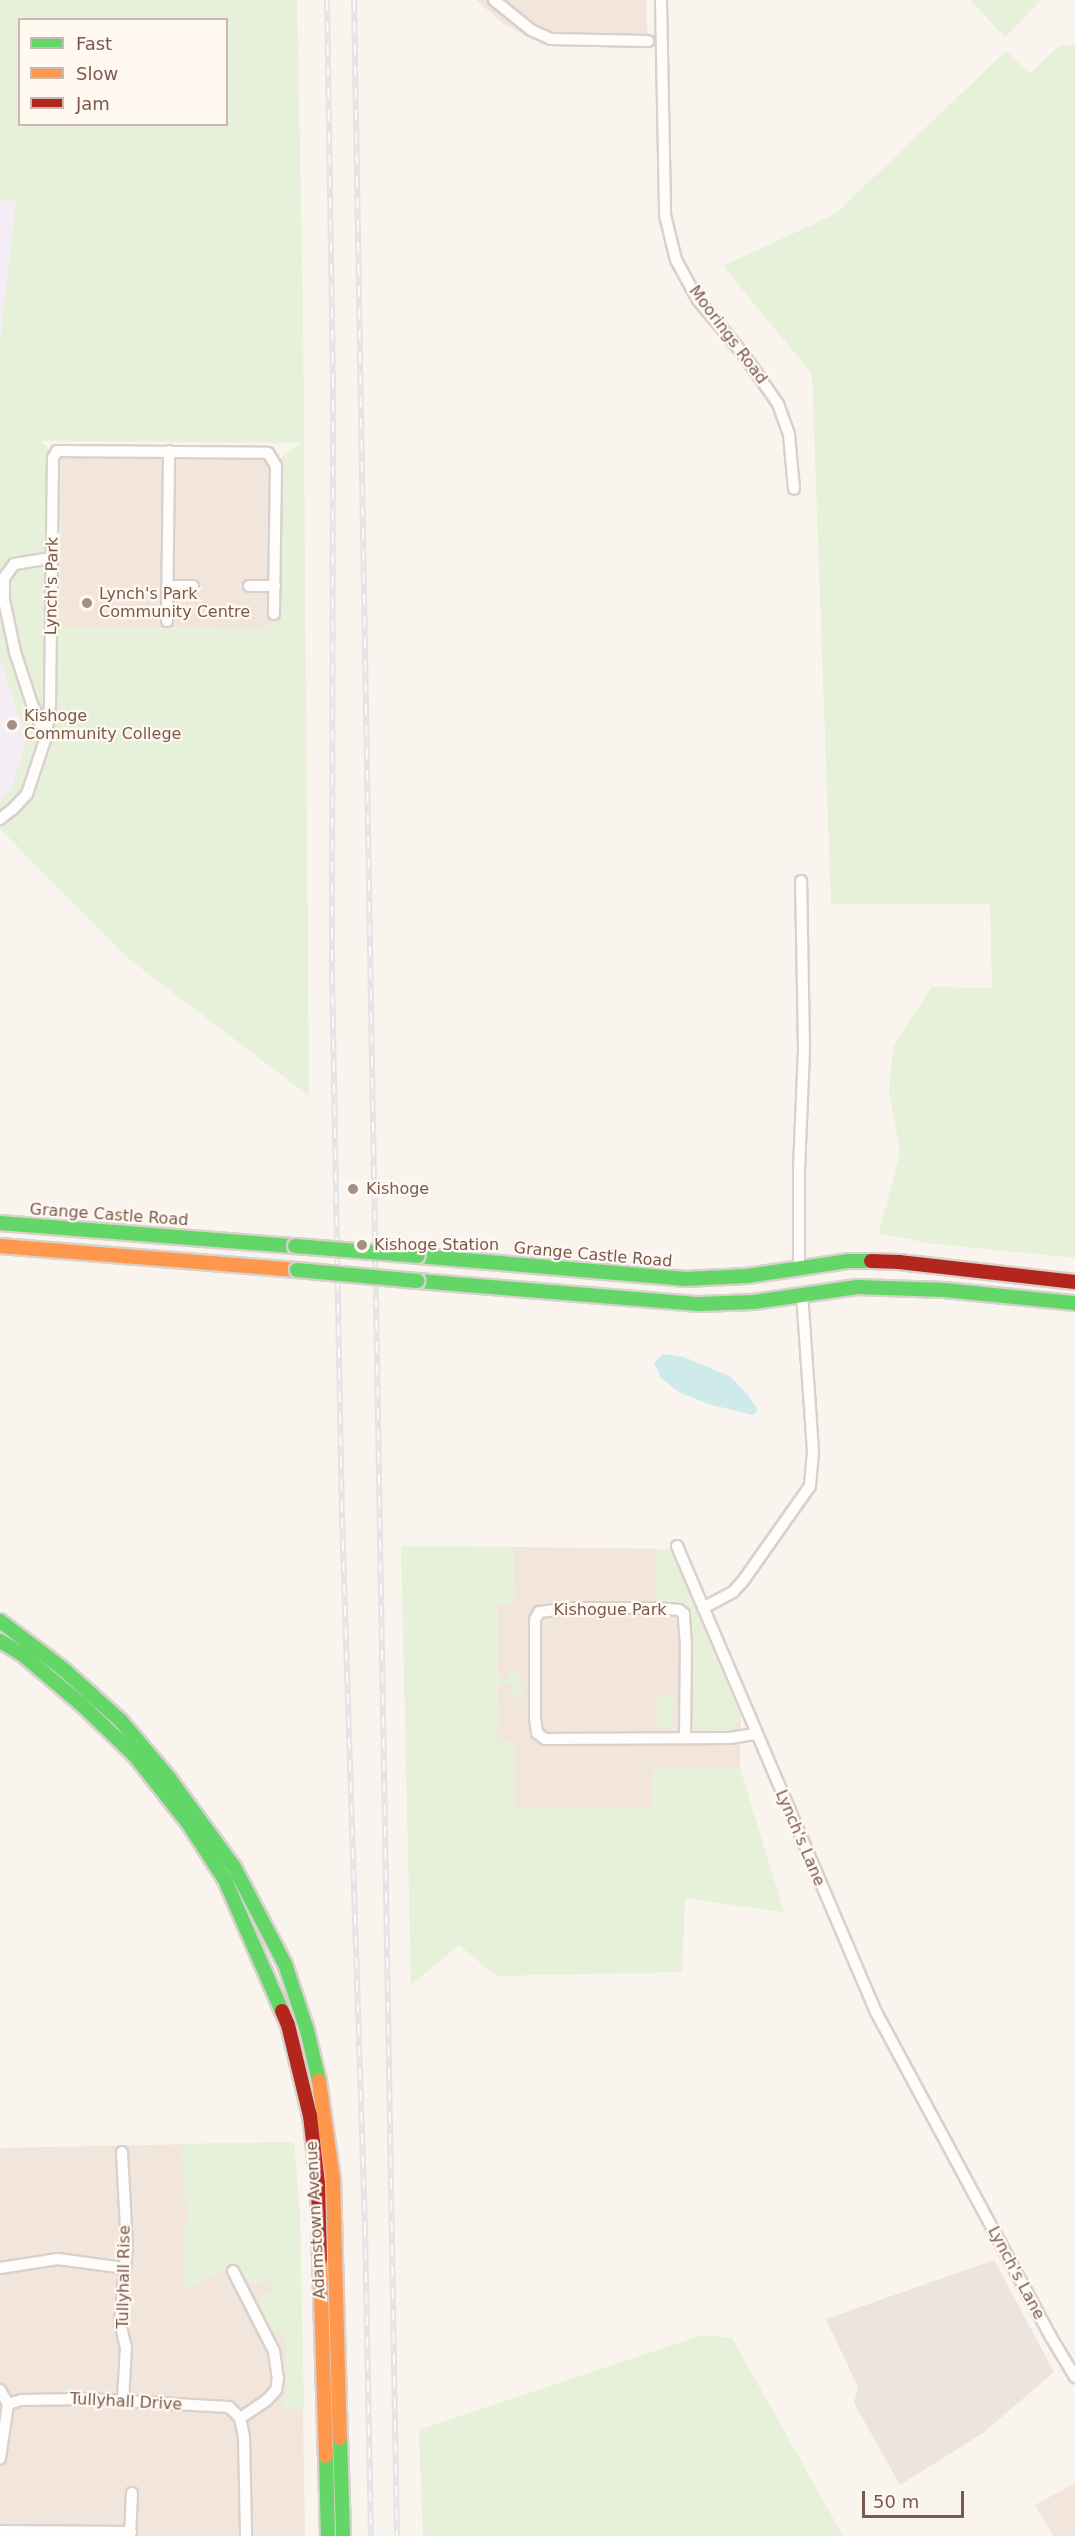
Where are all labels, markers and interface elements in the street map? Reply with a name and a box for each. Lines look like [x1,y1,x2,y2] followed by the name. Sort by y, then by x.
[18,18,228,126] legend
[76,33,112,54] text: Fast
[76,63,118,84] text: Slow
[76,93,110,114] text: Jam
[685,282,771,388] street label: Moorings Road
[42,537,62,635] street label: Lynch's Park
[99,584,250,622] place label: Lynch's Park Community Centre
[80,596,94,610] marker: Lynch's Park Community Centre
[24,706,181,744] place label: Kishoge Community College
[5,718,19,732] marker: Kishoge Community College
[366,1179,429,1199] place label: Kishoge
[344,1180,362,1198] marker: Kishoge
[29,1200,189,1230] street label: Grange Castle Road
[374,1235,499,1255] place label: Kishoge Station
[355,1238,369,1252] marker: Kishoge Station
[513,1239,673,1271] street label: Grange Castle Road
[553,1600,667,1620] street label: Kishogue Park
[771,1787,829,1889] street label: Lynch's Lane
[302,2140,330,2300] street label: Adamstown Avenue
[983,2223,1049,2323] street label: Lynch's Lane
[113,2225,135,2329] street label: Tullyhall Rise
[69,2389,183,2415] street label: Tullyhall Drive
[865,2479,967,2517] scale bar
[873,2491,919,2512] text: 50 m

